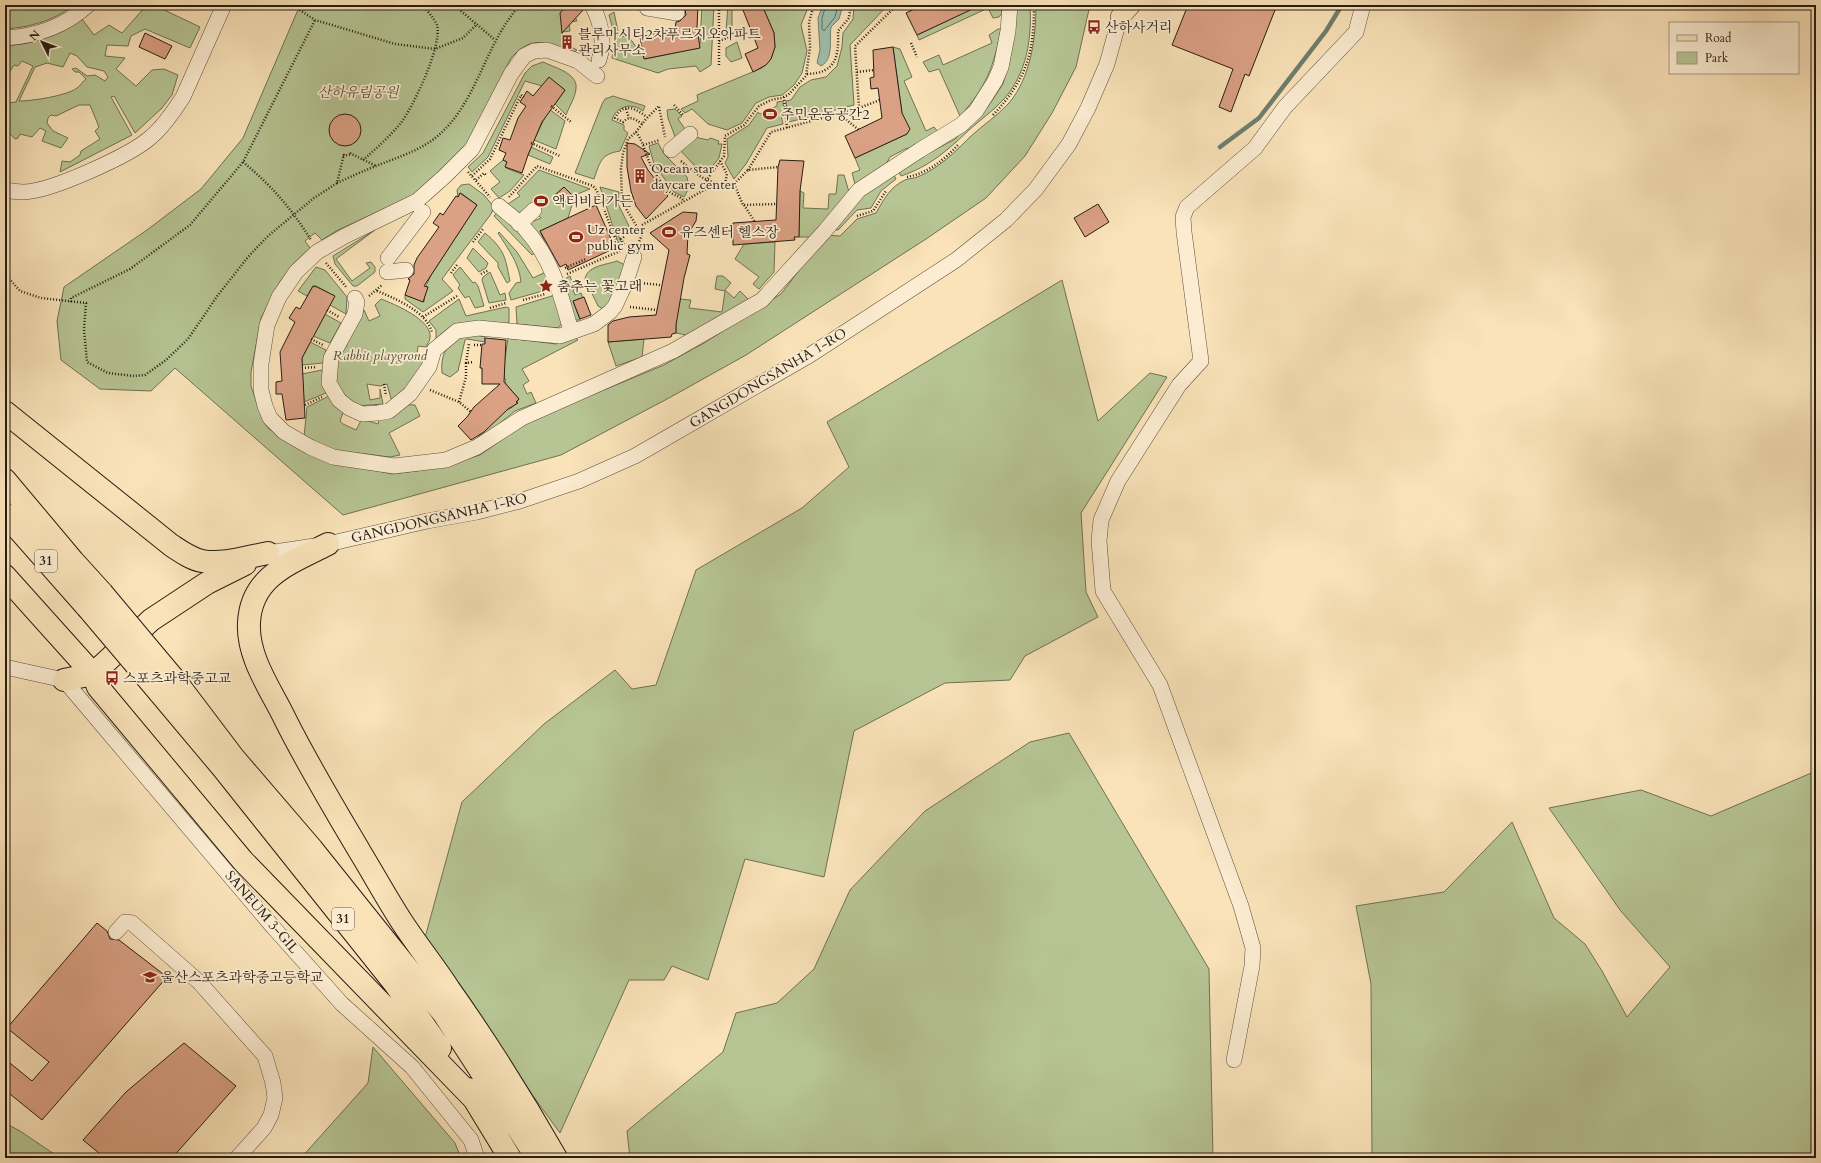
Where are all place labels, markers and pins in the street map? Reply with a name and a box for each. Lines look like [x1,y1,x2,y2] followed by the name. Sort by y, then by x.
[1105,18,1173,37] place label: 산하사거리
[1086,19,1102,35] bus stop icon: 산하사거리
[578,25,761,60] place label: 블루마시티2차푸르지오아파트 관리사무소
[559,34,575,50] building icon: 블루마시티2차푸르지오아파트 관리사무소
[781,105,869,124] place label: 주민운동공간2
[762,106,778,122] sports icon: 주민운동공간2
[651,159,737,194] place label: Ocean star daycare center
[632,168,648,184] building icon: Ocean star daycare center
[552,192,634,211] place label: 액티비티가든
[533,193,549,209] sports icon: 액티비티가든
[587,220,655,255] place label: Uz center public gym
[680,223,779,242] place label: 유즈센터 헬스장
[661,224,677,240] sports icon: 유즈센터 헬스장
[568,229,584,245] sports icon: Uz center public gym
[557,277,642,296] place label: 춤추는 꽃고래
[538,278,554,294] place icon: 춤추는 꽃고래
[123,669,232,688] place label: 스포츠과학중고교
[104,670,120,686] bus stop icon: 스포츠과학중고교
[161,968,324,987] place label: 울산스포츠과학중고등학교
[142,969,158,985] school or university icon: 울산스포츠과학중고등학교

